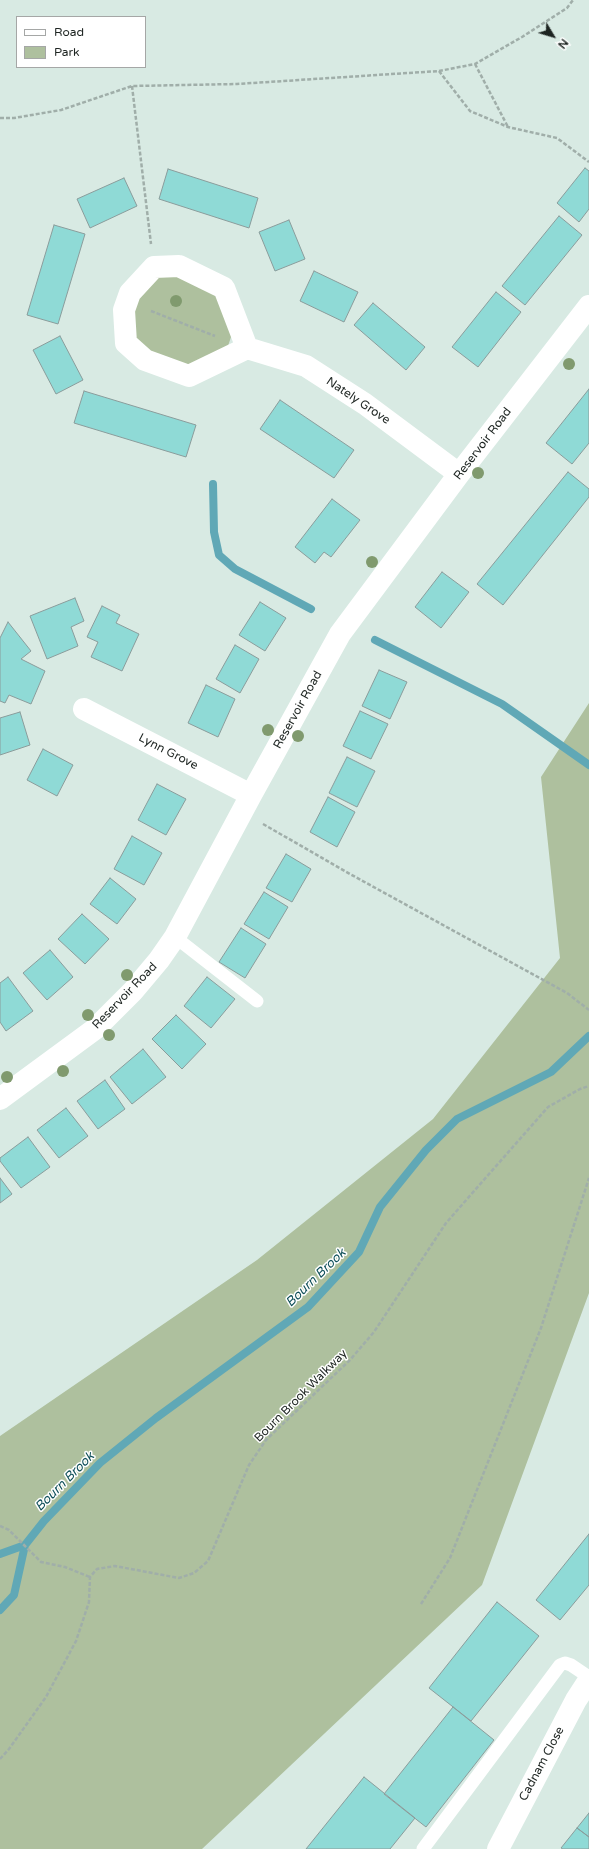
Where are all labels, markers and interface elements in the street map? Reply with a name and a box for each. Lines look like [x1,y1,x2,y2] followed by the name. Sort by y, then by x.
[16,16,146,68] legend
[533,16,573,56] north arrow
[54,25,84,39] text: Road
[555,36,571,51] text: N
[54,45,80,59] text: Park
[323,374,393,428] street label: Nately Grove
[451,405,515,483] street label: Reservoir Road
[271,669,325,751] street label: Reservoir Road
[136,731,200,773] street label: Lynn Grove
[90,960,160,1032] street label: Reservoir Road
[283,1245,349,1311] water label: Bourn Brook
[252,1347,350,1445] street label: Bourn Brook Walkway
[32,1449,98,1515] water label: Bourn Brook
[516,1724,568,1804] street label: Cadnam Close

